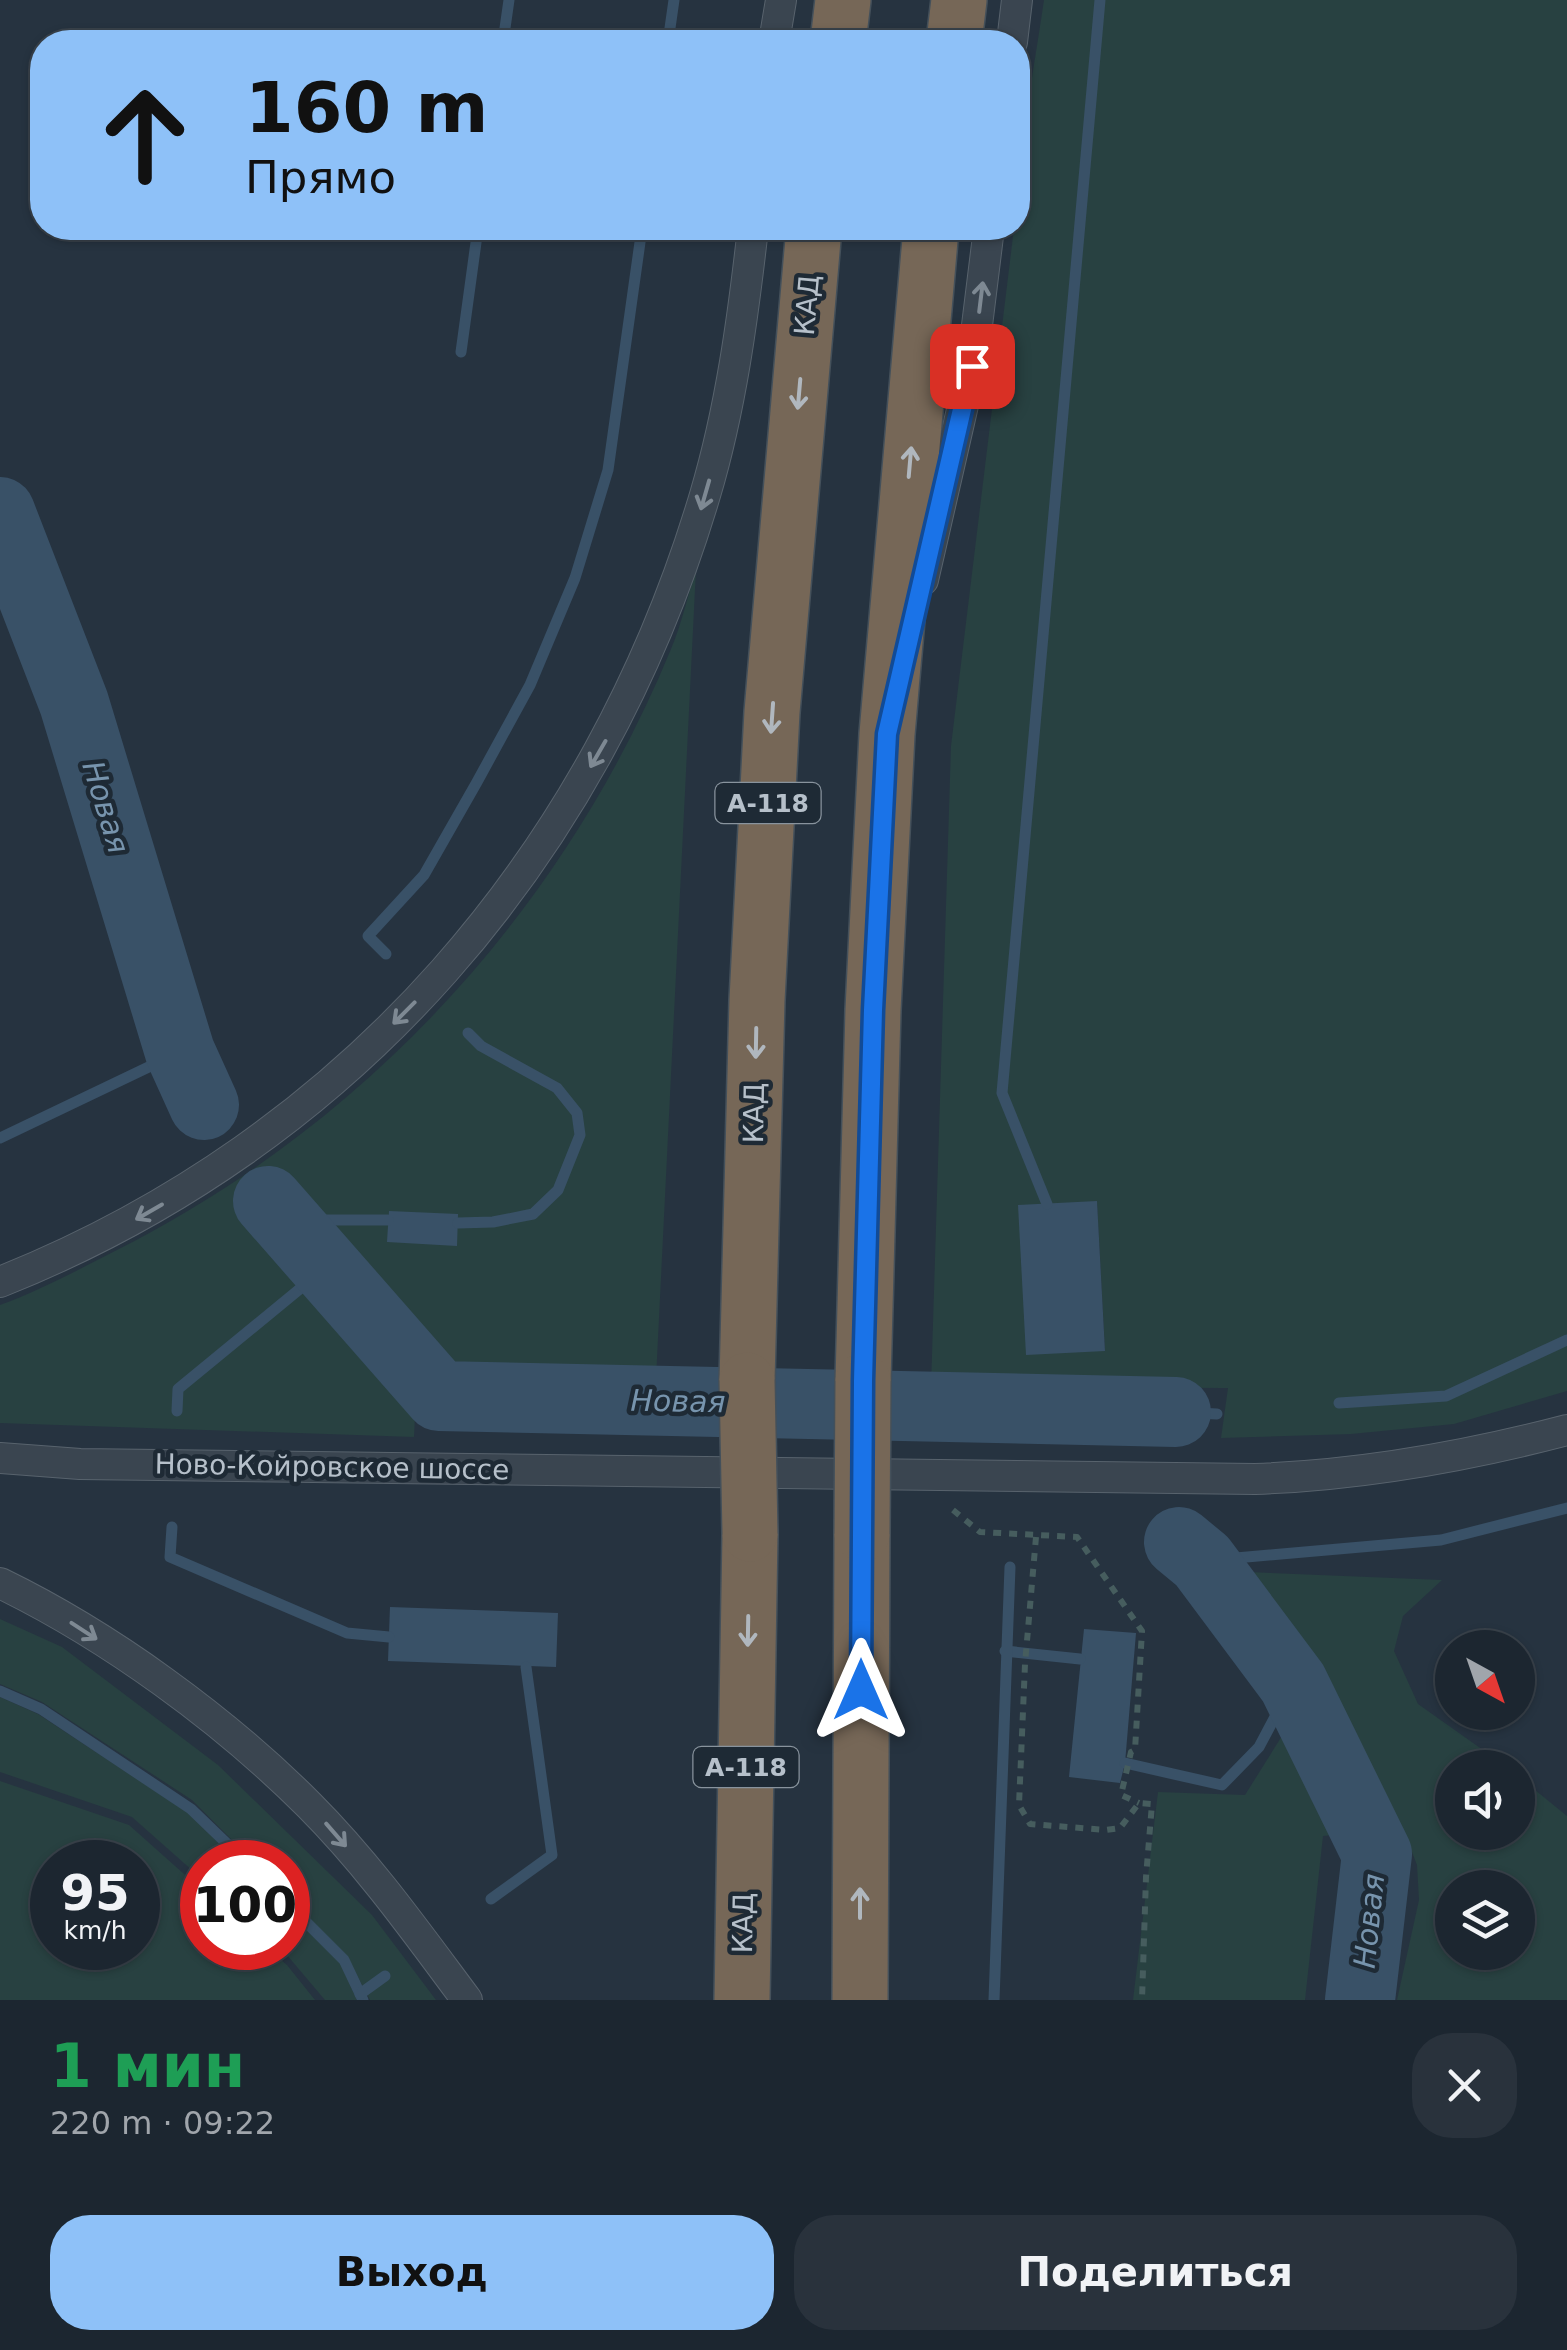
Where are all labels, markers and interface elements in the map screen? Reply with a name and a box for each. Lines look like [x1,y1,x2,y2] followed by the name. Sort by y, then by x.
[245,67,488,149] text: 160 m
[80,70,210,200] icon: ahead
[245,151,396,204] text: Прямо
[788,273,826,337] street label: КАД
[972,281,991,313] one-way arrow
[930,324,1015,409] pin
[945,339,1000,394] icon: arrive
[790,378,809,410] one-way arrow
[900,447,919,479] one-way arrow
[695,479,713,510] one-way arrow
[762,702,781,734] one-way arrow
[588,739,608,768] one-way arrow
[75,756,137,858] water label: Новая
[716,783,820,823] road number: А-118
[393,1001,417,1025] one-way arrow
[746,1026,766,1058] one-way arrow
[737,1082,771,1144] street label: КАД
[135,1202,163,1222] one-way arrow
[630,1383,726,1419] water label: Новая
[154,1447,510,1487] street label: Ново-Койровское шоссе
[739,1615,758,1647] one-way arrow
[70,1621,98,1642] one-way arrow
[1435,1630,1535,1730] north arrow
[1435,1630,1535,1970] map controls
[809,1638,913,1742] position arrow
[694,1747,798,1787] road number: А-118
[1435,1750,1535,1850] button: sound
[324,1822,347,1847] one-way arrow
[180,1840,310,1970] speed limit sign: 100
[60,1864,130,1922] text: 95
[1435,1870,1535,1970] button: layers
[1347,1872,1391,1970] water label: Новая
[850,1887,870,1920] one-way arrow
[726,1892,760,1954] street label: КАД
[63,1916,127,1945] text: km/h
[50,2031,245,2101] text: 1 мин
[1412,2033,1517,2138] button: close
[50,2104,275,2142] text: 220 m · 09:22
[50,2215,774,2330] button: Выход
[794,2215,1517,2330] button: Поделиться

